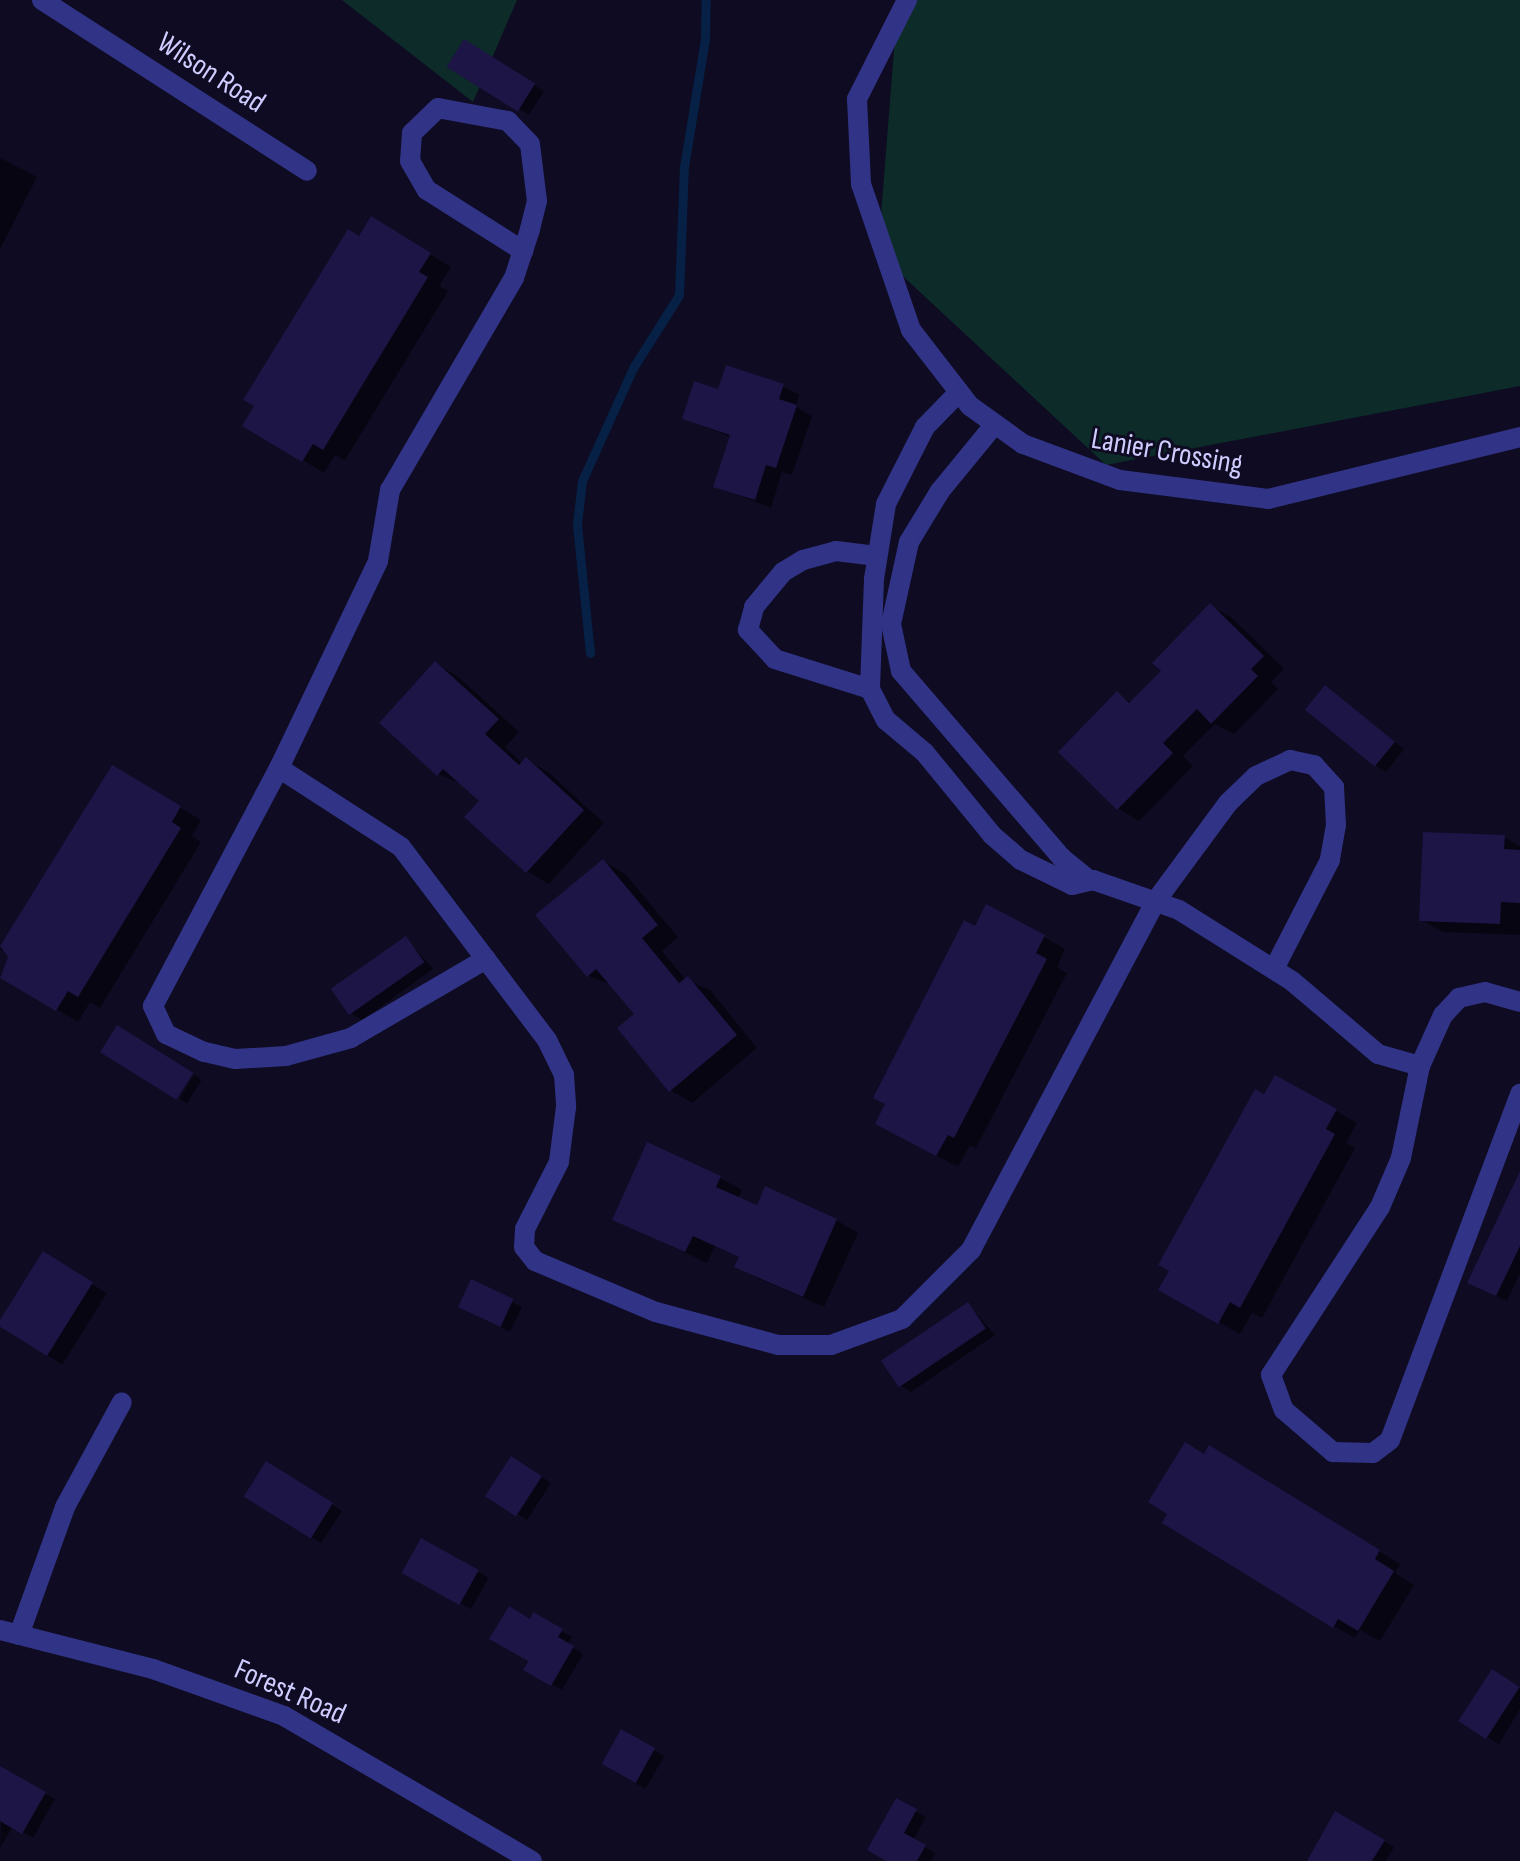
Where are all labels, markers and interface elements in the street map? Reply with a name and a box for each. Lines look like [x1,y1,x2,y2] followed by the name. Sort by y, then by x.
[150,25,272,121] street label: Wilson Road
[1088,421,1246,483] street label: Lanier Crossing
[229,1652,351,1732] street label: Forest Road

